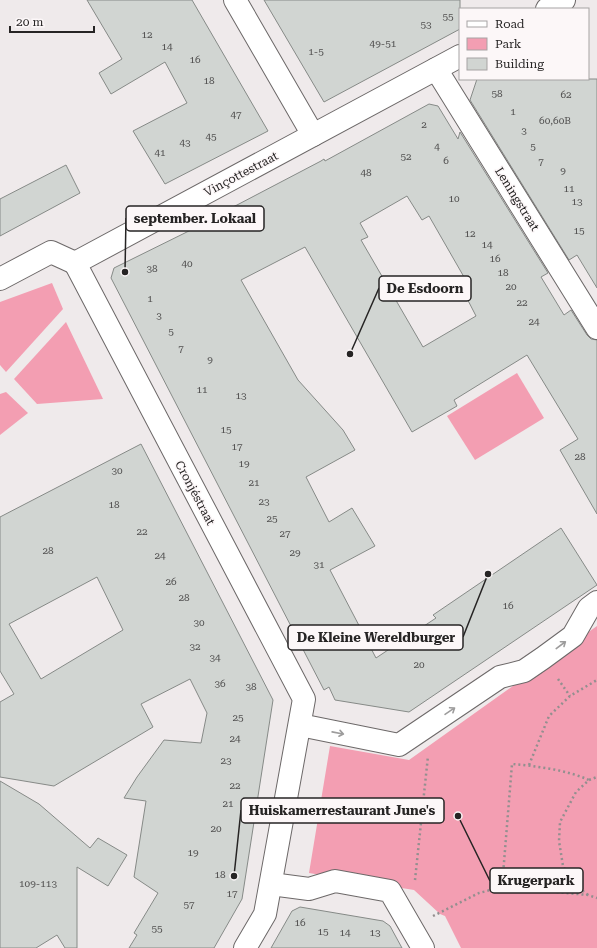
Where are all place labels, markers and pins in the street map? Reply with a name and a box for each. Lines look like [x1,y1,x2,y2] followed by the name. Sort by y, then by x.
[126,206,264,231] callout: september. Lokaal
[379,276,471,301] callout: De Esdoorn
[288,625,463,650] callout: De Kleine Wereldburger
[241,798,444,823] callout: Huiskamerrestaurant June's
[490,868,583,893] callout: Krugerpark

